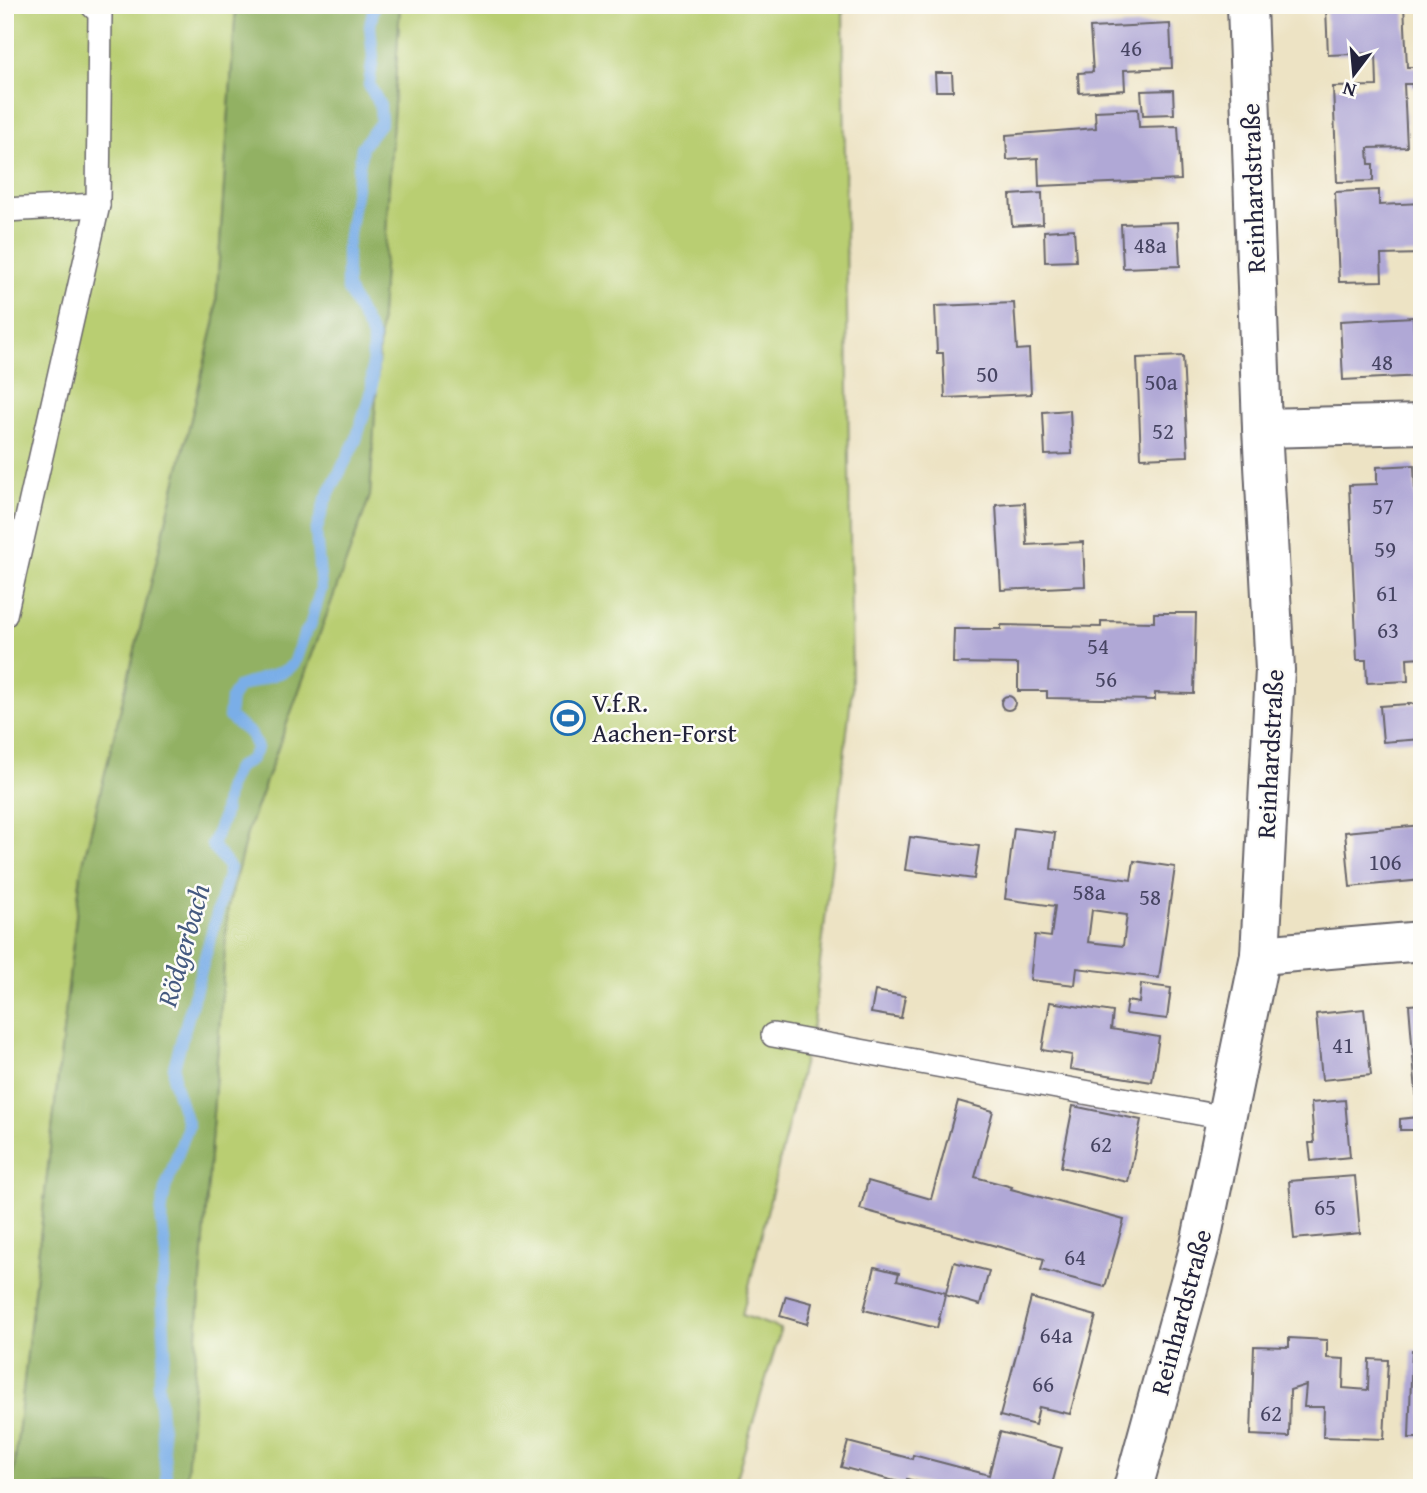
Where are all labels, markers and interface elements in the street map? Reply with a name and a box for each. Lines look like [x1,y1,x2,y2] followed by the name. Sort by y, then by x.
[1120,31,1142,64] house number: 46
[1318,38,1388,108] north arrow
[1339,75,1359,106] text: N
[1230,102,1275,274] street label: Reinhardstraße
[1133,228,1167,261] house number: 48a
[1371,345,1393,378] house number: 48
[976,357,998,390] house number: 50
[1144,365,1178,398] house number: 50a
[1152,414,1174,447] house number: 52
[1372,489,1394,522] house number: 57
[1374,532,1396,565] house number: 59
[1376,576,1398,609] house number: 61
[1377,613,1399,646] house number: 63
[1087,629,1109,662] house number: 54
[1095,662,1117,695] house number: 56
[1246,668,1293,840] street label: Reinhardstraße
[592,683,737,752] place label: V.f.R. Aachen-Forst
[549,699,587,737] sports icon: V.f.R. Aachen-Forst
[1368,845,1402,878] house number: 106
[1072,875,1106,908] house number: 58a
[145,879,220,1012] water label: Rödgerbach
[1139,880,1161,913] house number: 58
[1332,1028,1354,1061] house number: 41
[1090,1127,1112,1160] house number: 62
[1314,1190,1336,1223] house number: 65
[1140,1225,1221,1399] street label: Reinhardstraße
[1064,1240,1086,1273] house number: 64
[1039,1318,1073,1351] house number: 64a
[1032,1367,1054,1400] house number: 66
[1260,1396,1282,1429] house number: 62

